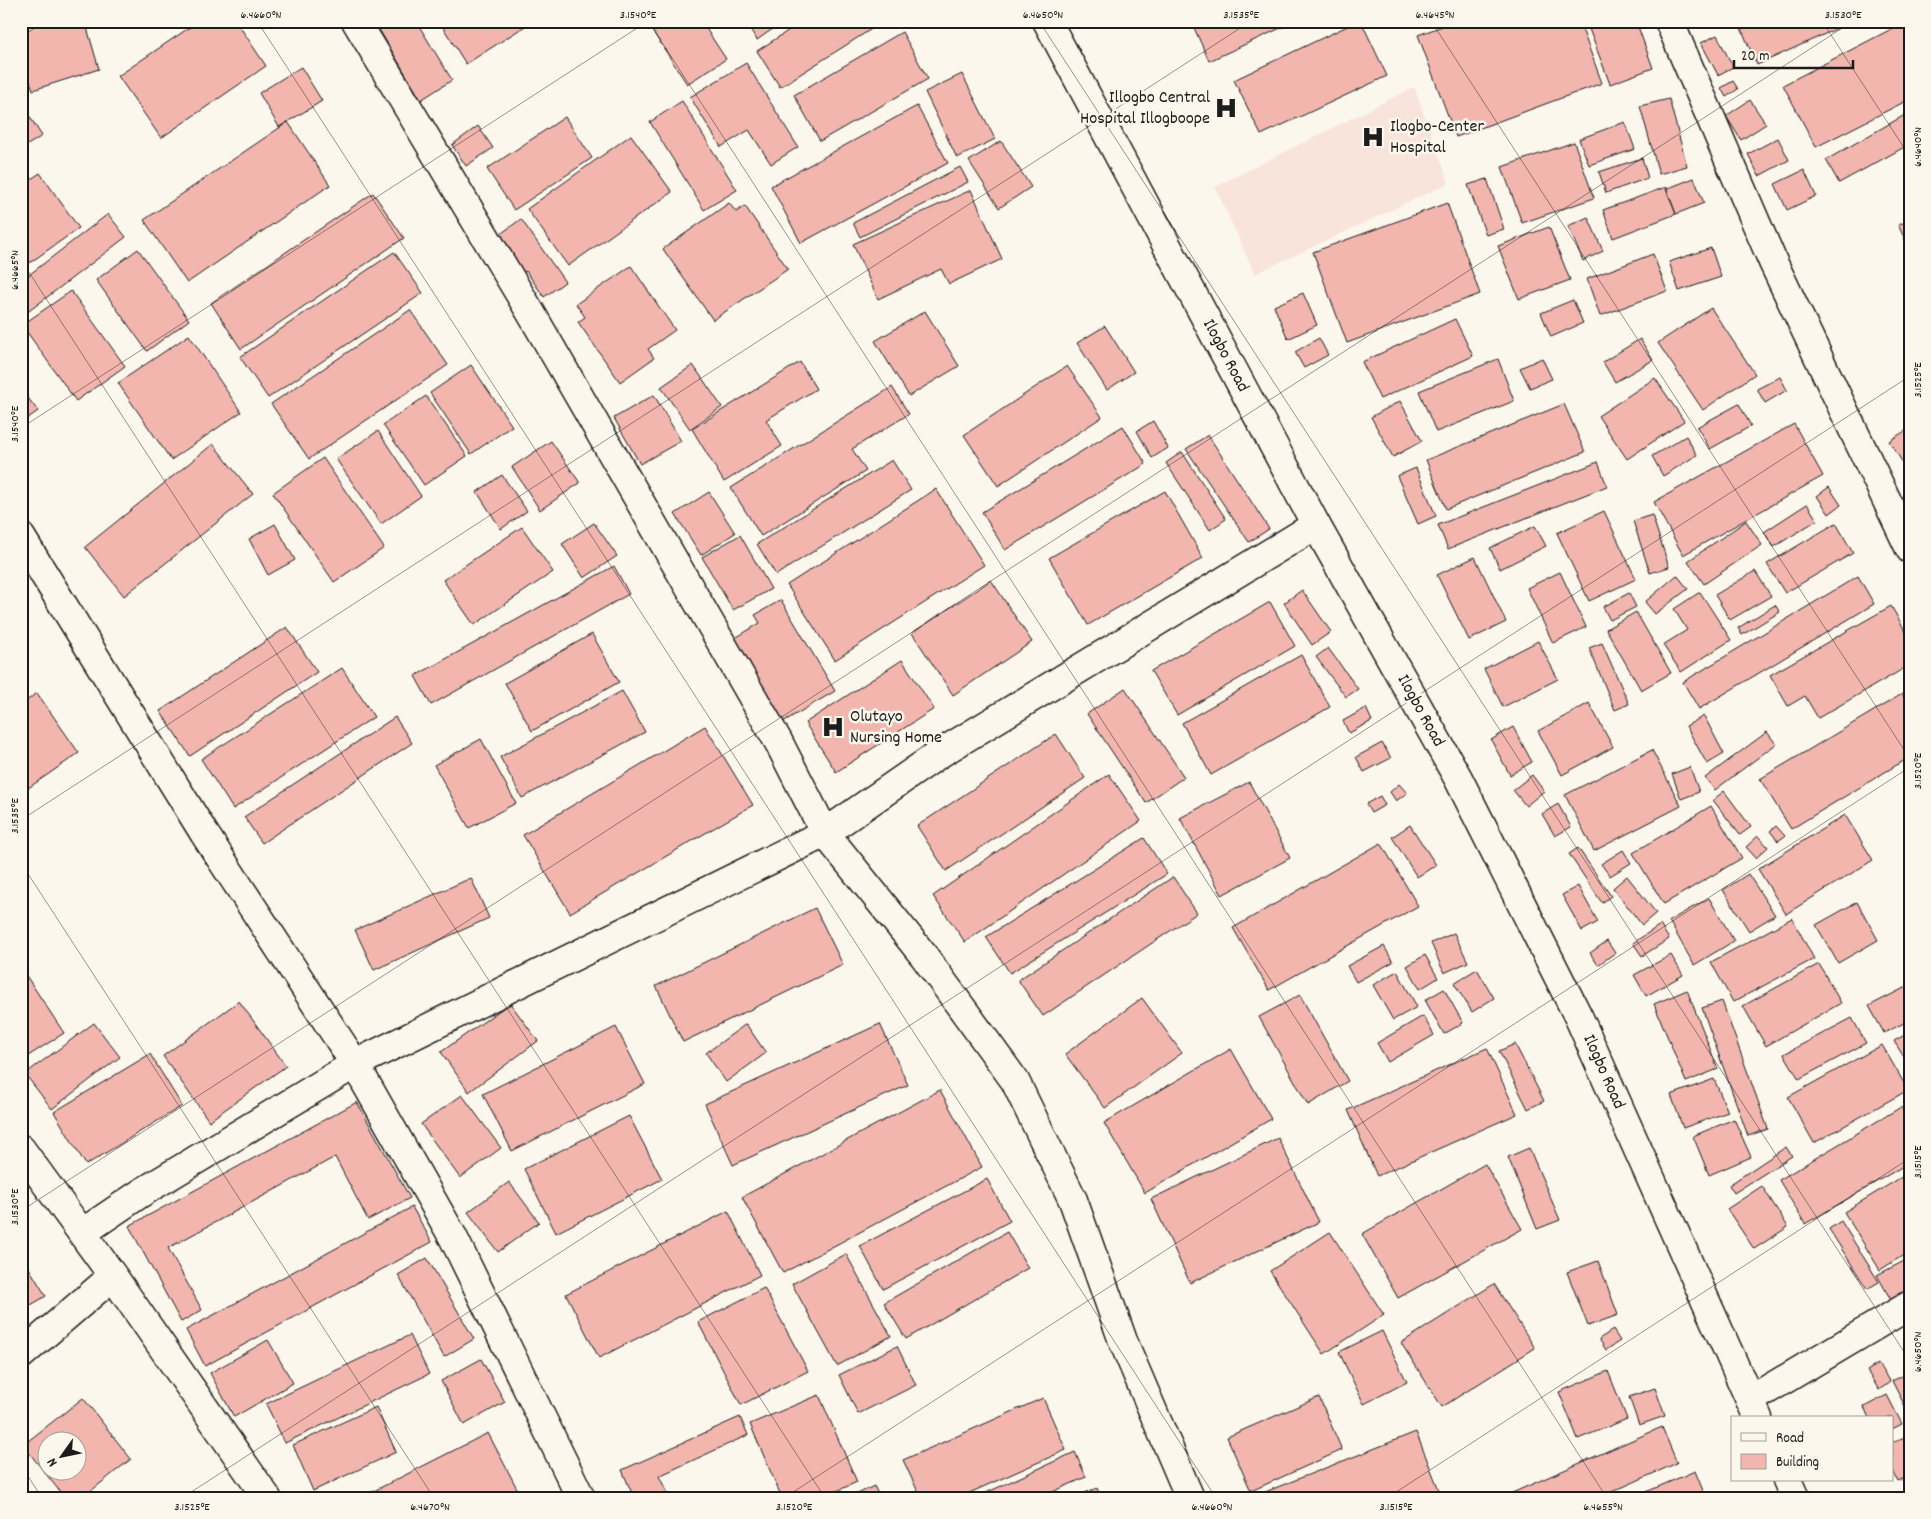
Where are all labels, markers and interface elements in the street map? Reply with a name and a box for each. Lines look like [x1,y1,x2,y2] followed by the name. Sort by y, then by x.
[241,7,282,24] text: 6.4660°N
[620,7,657,24] text: 3.1540°E
[1023,7,1063,24] text: 6.4650°N
[1223,7,1259,24] text: 3.1535°E
[1415,7,1455,24] text: 6.4645°N
[1825,7,1862,24] text: 3.1530°E
[1734,38,1852,70] scale bar
[1741,46,1769,68] text: 20 m
[1080,86,1211,132] place label: Illogbo Central Hospital Illogboope
[1213,95,1239,121] hospital icon: Illogbo Central Hospital Illogboope
[1390,115,1484,161] place label: Ilogbo-Center Hospital
[1360,124,1386,150] hospital icon: Ilogbo-Center Hospital
[1910,127,1927,167] text: 6.4640°N
[7,250,24,290] text: 6.4665°N
[1195,315,1255,397] street label: Ilogbo Road
[1910,362,1927,398] text: 3.1525°E
[7,405,24,442] text: 3.1540°E
[1390,670,1450,752] street label: Ilogbo Road
[850,705,942,751] place label: Olutayo Nursing Home
[820,714,846,740] hospital icon: Olutayo Nursing Home
[1910,752,1927,789] text: 3.1520°E
[7,798,24,834] text: 3.1535°E
[1575,1031,1631,1113] street label: Ilogbo Road
[1910,1145,1927,1179] text: 3.1515°E
[7,1188,24,1225] text: 3.1530°E
[1910,1332,1927,1372] text: 6.4650°N
[1731,1416,1894,1482] legend
[1776,1428,1804,1450] text: Road
[38,1432,88,1482] north arrow
[1776,1452,1819,1474] text: Building
[42,1454,63,1470] text: N
[174,1499,210,1516] text: 3.1525°E
[410,1499,450,1516] text: 6.4670°N
[776,1499,813,1516] text: 3.1520°E
[1192,1499,1233,1516] text: 6.4660°N
[1380,1499,1413,1516] text: 3.1515°E
[1583,1499,1623,1516] text: 6.4655°N

